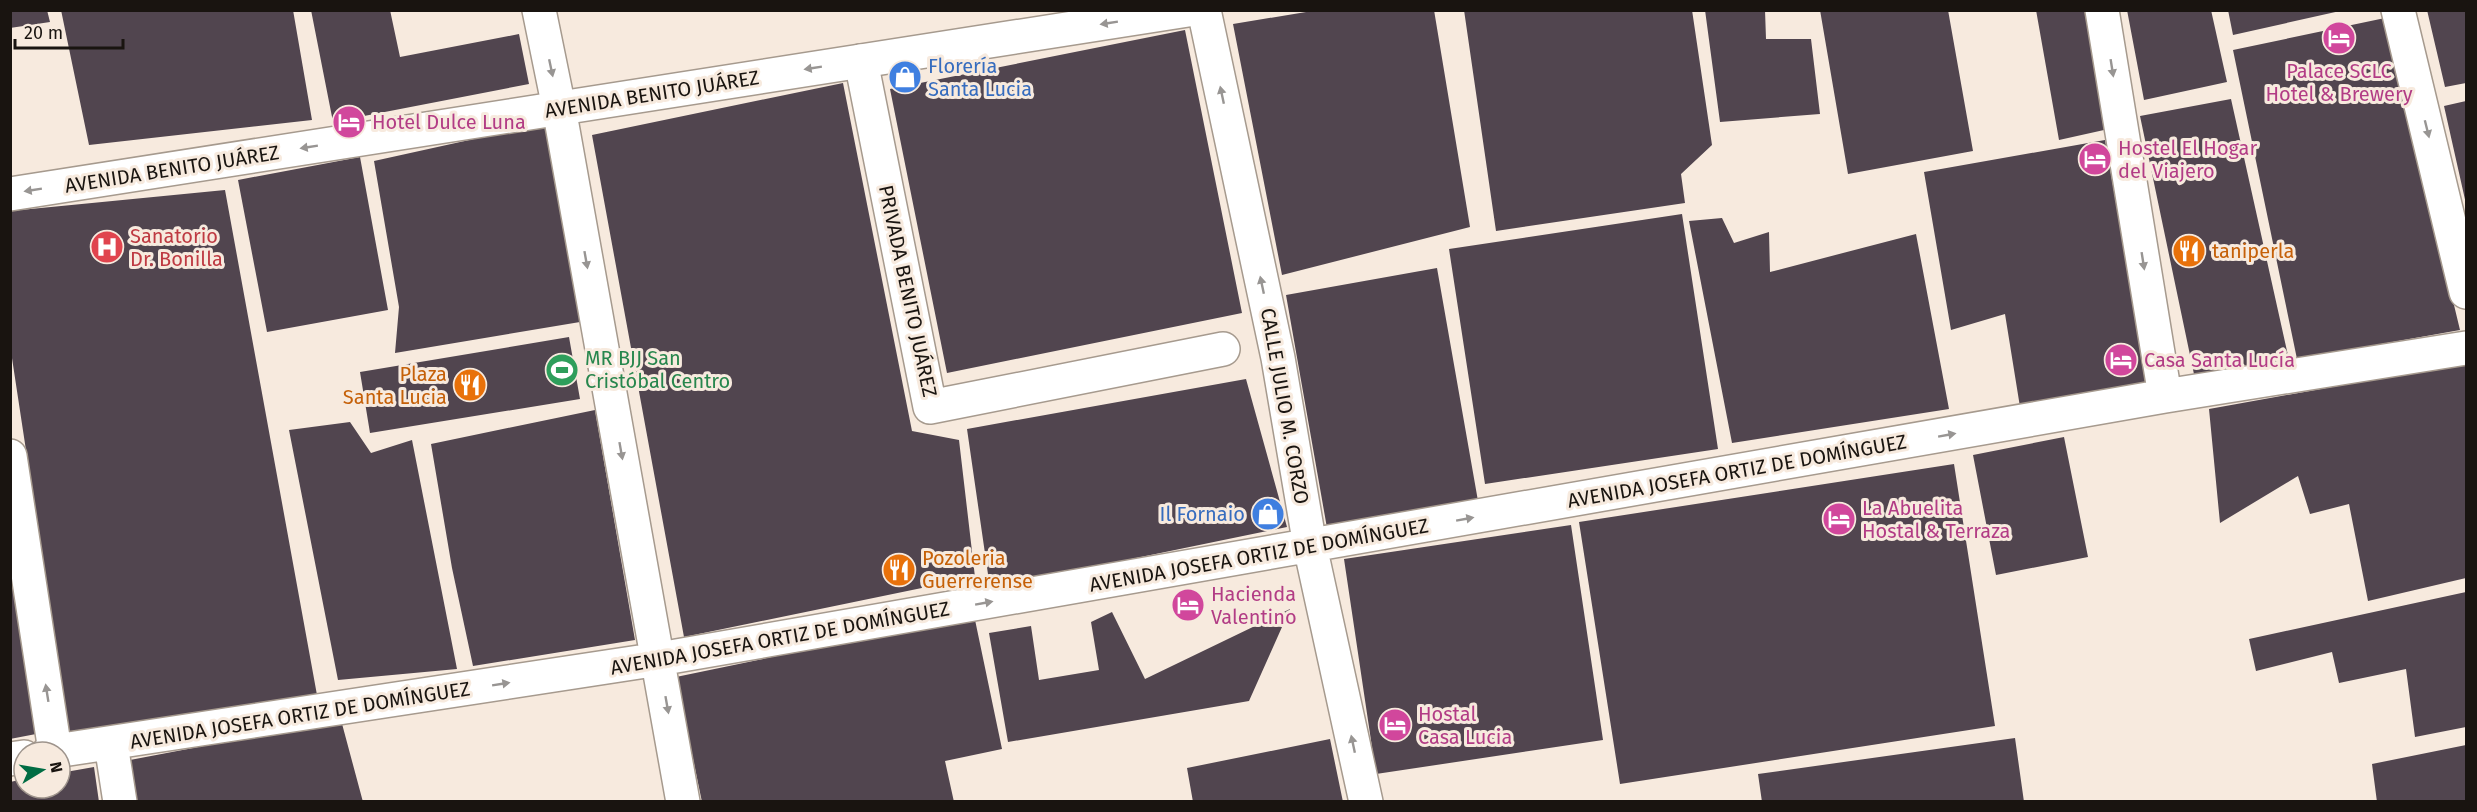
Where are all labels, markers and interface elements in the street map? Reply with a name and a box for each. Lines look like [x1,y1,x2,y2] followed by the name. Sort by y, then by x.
[15,12,123,50] scale bar
[1100,18,1119,27] one-way arrow
[2321,20,2357,56] hotel icon: Palace SCLC Hotel & Brewery
[24,22,63,44] text: 20 m
[928,54,1032,101] place label: Florería Santa Lucia
[547,59,556,78] one-way arrow
[887,59,923,95] shop icon: Florería Santa Lucia
[2107,59,2116,78] one-way arrow
[2265,59,2413,106] place label: Palace SCLC Hotel & Brewery
[803,64,822,73] one-way arrow
[543,65,761,123] street label: AVENIDA BENITO JUÁREZ
[1217,85,1226,104] one-way arrow
[331,104,367,140] hotel icon: Hotel Dulce Luna
[372,110,526,134] place label: Hotel Dulce Luna
[2422,119,2432,138] one-way arrow
[2118,136,2258,183] place label: Hostel El Hogar del Viajero
[63,140,281,198] street label: AVENIDA BENITO JUÁREZ
[2077,141,2113,177] hotel icon: Hostel El Hogar del Viajero
[299,143,318,152] one-way arrow
[874,183,942,399] street label: PRIVADA BENITO JUÁREZ
[24,186,43,195] one-way arrow
[130,224,223,271] place label: Sanatorio Dr. Bonilla
[89,229,125,265] hospital icon: Sanatorio Dr. Bonilla
[2171,233,2207,269] restaurant icon: taniperla
[2212,239,2294,263] place label: taniperla
[582,250,591,269] one-way arrow
[2138,251,2147,270] one-way arrow
[1257,276,1267,295] one-way arrow
[1256,306,1314,506] street label: CALLE JULIO M. CORZO
[2103,342,2139,378] hotel icon: Casa Santa Lucía
[585,346,730,393] place label: MR BJJ San Cristóbal Centro
[2144,348,2295,372] place label: Casa Santa Lucía
[544,352,580,388] sports icon: MR BJJ San Cristóbal Centro
[343,362,447,409] place label: Plaza Santa Lucia
[452,367,488,403] restaurant icon: Plaza Santa Lucia
[1566,429,1908,513] street label: AVENIDA JOSEFA ORTIZ DE DOMÍNGUEZ
[1938,430,1957,439] one-way arrow
[617,442,626,461] one-way arrow
[1250,496,1286,532] shop icon: Il Fornaio
[1862,496,2011,543] place label: La Abuelita Hostal & Terraza
[1821,501,1857,537] hotel icon: La Abuelita Hostal & Terraza
[1160,502,1245,526] place label: Il Fornaio
[1088,513,1430,597] street label: AVENIDA JOSEFA ORTIZ DE DOMÍNGUEZ
[1456,514,1475,523] one-way arrow
[922,546,1033,593] place label: Pozoleria Guerrerense
[881,552,917,588] restaurant icon: Pozoleria Guerrerense
[1211,582,1297,629] place label: Hacienda Valentino
[1170,587,1206,623] hotel icon: Hacienda Valentino
[609,596,951,680] street label: AVENIDA JOSEFA ORTIZ DE DOMÍNGUEZ
[974,598,993,607] one-way arrow
[128,676,472,754] street label: AVENIDA JOSEFA ORTIZ DE DOMÍNGUEZ
[492,679,511,688] one-way arrow
[42,683,51,702] one-way arrow
[662,696,671,715] one-way arrow
[1418,702,1512,749] place label: Hostal Casa Lucia
[1377,707,1413,743] hotel icon: Hostal Casa Lucia
[1348,735,1357,754] one-way arrow
[12,740,72,800] north arrow
[46,760,67,774] text: N

